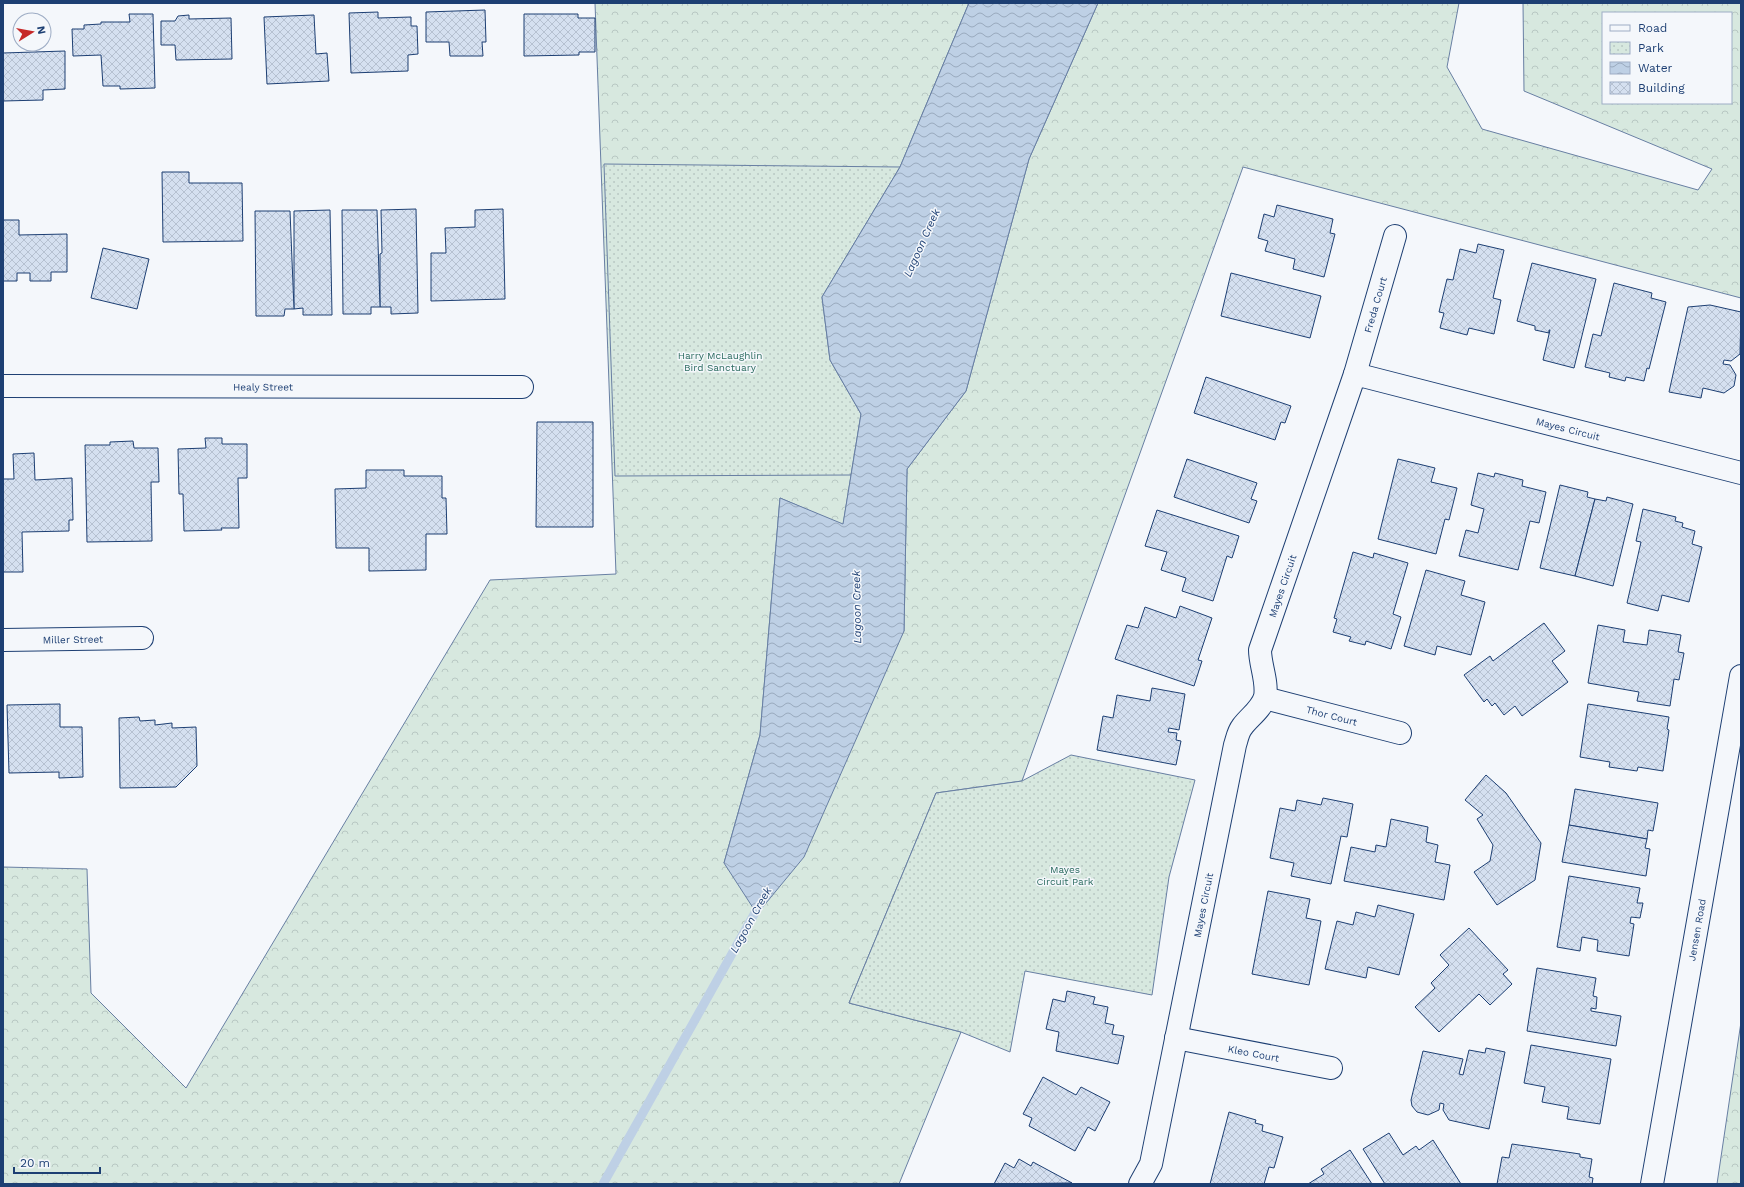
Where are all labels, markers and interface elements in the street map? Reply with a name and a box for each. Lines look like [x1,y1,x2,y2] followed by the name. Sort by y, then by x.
[12,12,52,52] north arrow
[1602,12,1732,104] legend
[1638,21,1667,35] text: Road
[34,25,48,35] text: N
[1638,41,1664,55] text: Park
[1638,61,1673,75] text: Water
[1638,81,1685,95] text: Building
[901,206,943,279] water label: Lagoon Creek
[1362,275,1389,334] street label: Freda Court
[678,350,762,373] park label: Harry McLaughlin Bird Sanctuary
[233,381,294,392] street label: Healy Street
[1535,415,1602,442] street label: Mayes Circuit
[1266,552,1298,619] street label: Mayes Circuit
[850,569,864,644] water label: Lagoon Creek
[43,633,104,645] street label: Miller Street
[1305,703,1359,727] street label: Thor Court
[1037,864,1094,887] park label: Mayes Circuit Park
[1191,871,1215,938] street label: Mayes Circuit
[728,884,775,955] water label: Lagoon Creek
[1686,898,1707,962] street label: Jensen Road
[1227,1043,1281,1063] street label: Kleo Court
[14,1149,100,1175] scale bar
[20,1156,50,1170] text: 20 m

